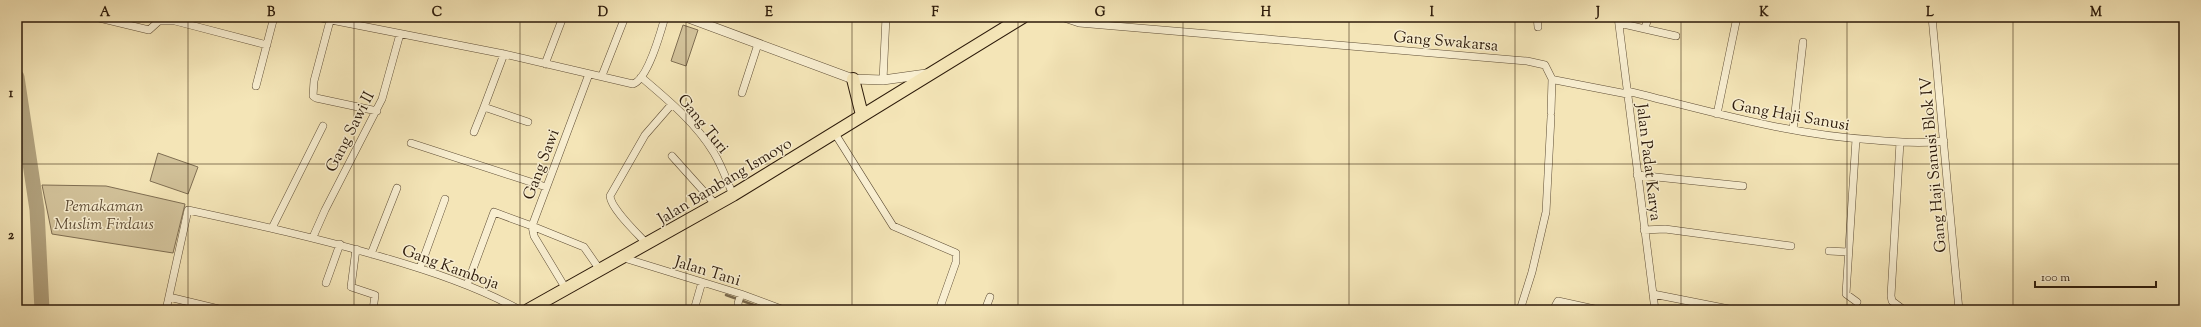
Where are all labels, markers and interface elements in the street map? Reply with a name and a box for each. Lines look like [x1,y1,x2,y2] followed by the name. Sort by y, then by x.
[100,4,111,22] text: A
[267,4,276,22] text: B
[432,4,442,22] text: C
[598,4,608,22] text: D
[765,4,773,22] text: E
[931,4,939,22] text: F
[1095,4,1106,22] text: G
[1261,4,1272,22] text: H
[1430,4,1435,22] text: I
[1595,4,1600,22] text: J
[1759,4,1769,22] text: K
[1926,4,1934,22] text: L
[2090,4,2102,22] text: M
[1392,26,1500,59] street label: Gang Swakarsa
[1915,76,1954,254] street label: Gang Haji Sanusi Blok IV
[9,85,14,103] text: 1
[321,88,381,177] street label: Gang Sawi II
[671,90,733,160] street label: Gang Turi
[1730,95,1852,138] street label: Gang Haji Sanusi
[1629,101,1666,223] street label: Jalan Padat Karya
[518,126,567,204] street label: Gang Sawi
[653,133,797,232] street label: Jalan Bambang Ismoyo
[54,196,154,237] park label: Pemakaman Muslim Firdaus
[8,227,15,245] text: 2
[398,240,503,297] street label: Gang Kamboja
[670,251,744,293] street label: Jalan Tani
[2035,263,2156,289] scale bar
[2041,269,2070,287] text: 100 m

